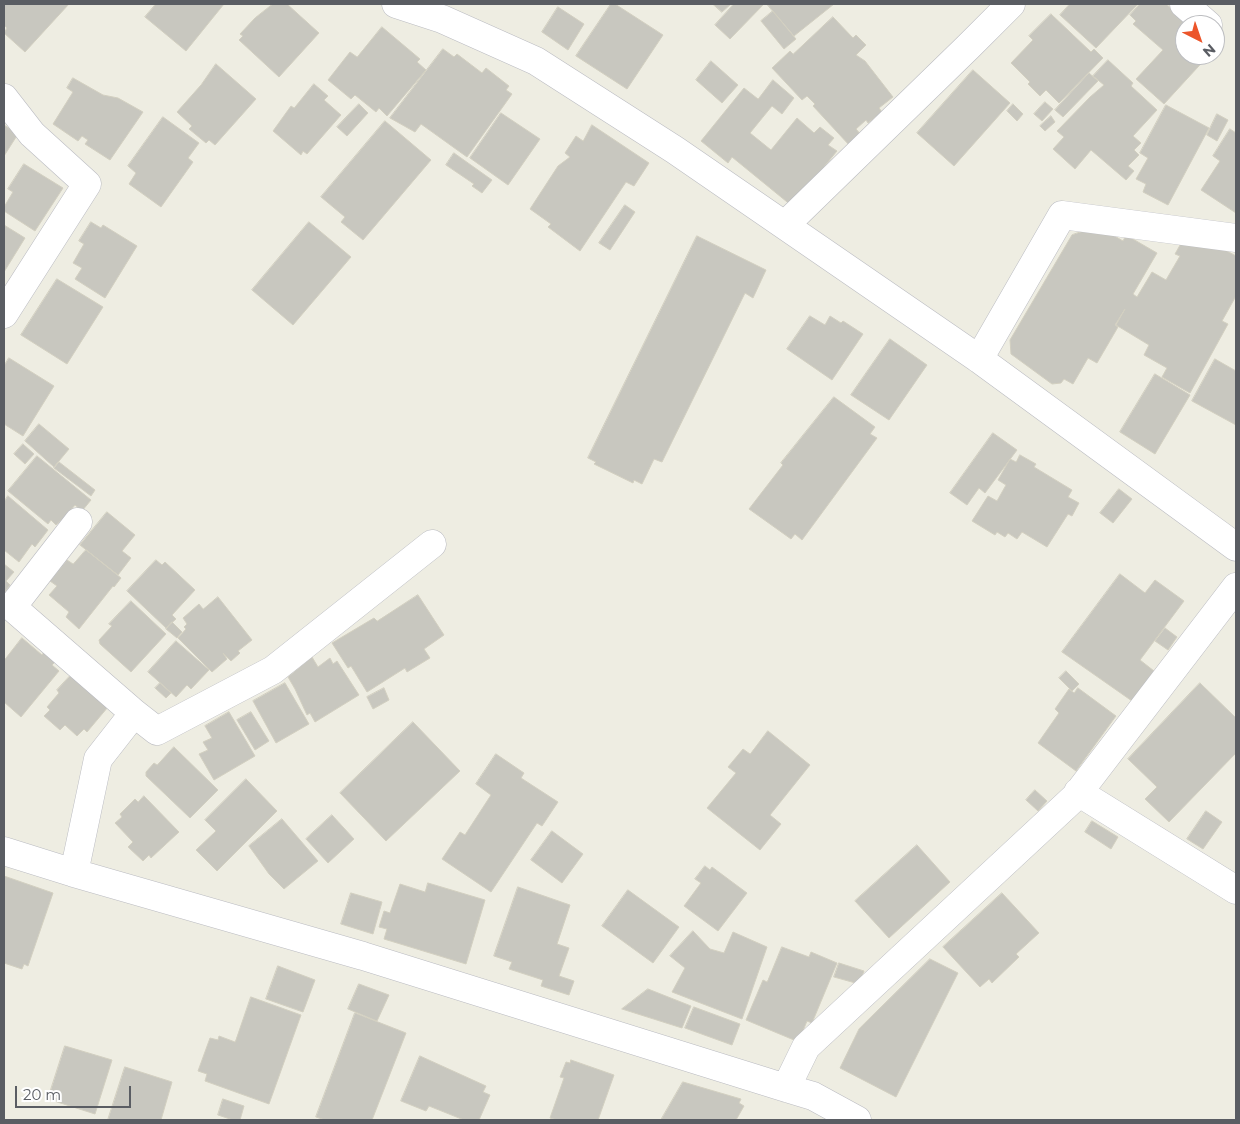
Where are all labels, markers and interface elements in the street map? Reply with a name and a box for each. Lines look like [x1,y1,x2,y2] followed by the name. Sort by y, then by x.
[1175,15,1225,65] north arrow
[1199,40,1219,61] text: N
[18,1076,134,1108] scale bar
[23,1085,61,1104] text: 20 m

